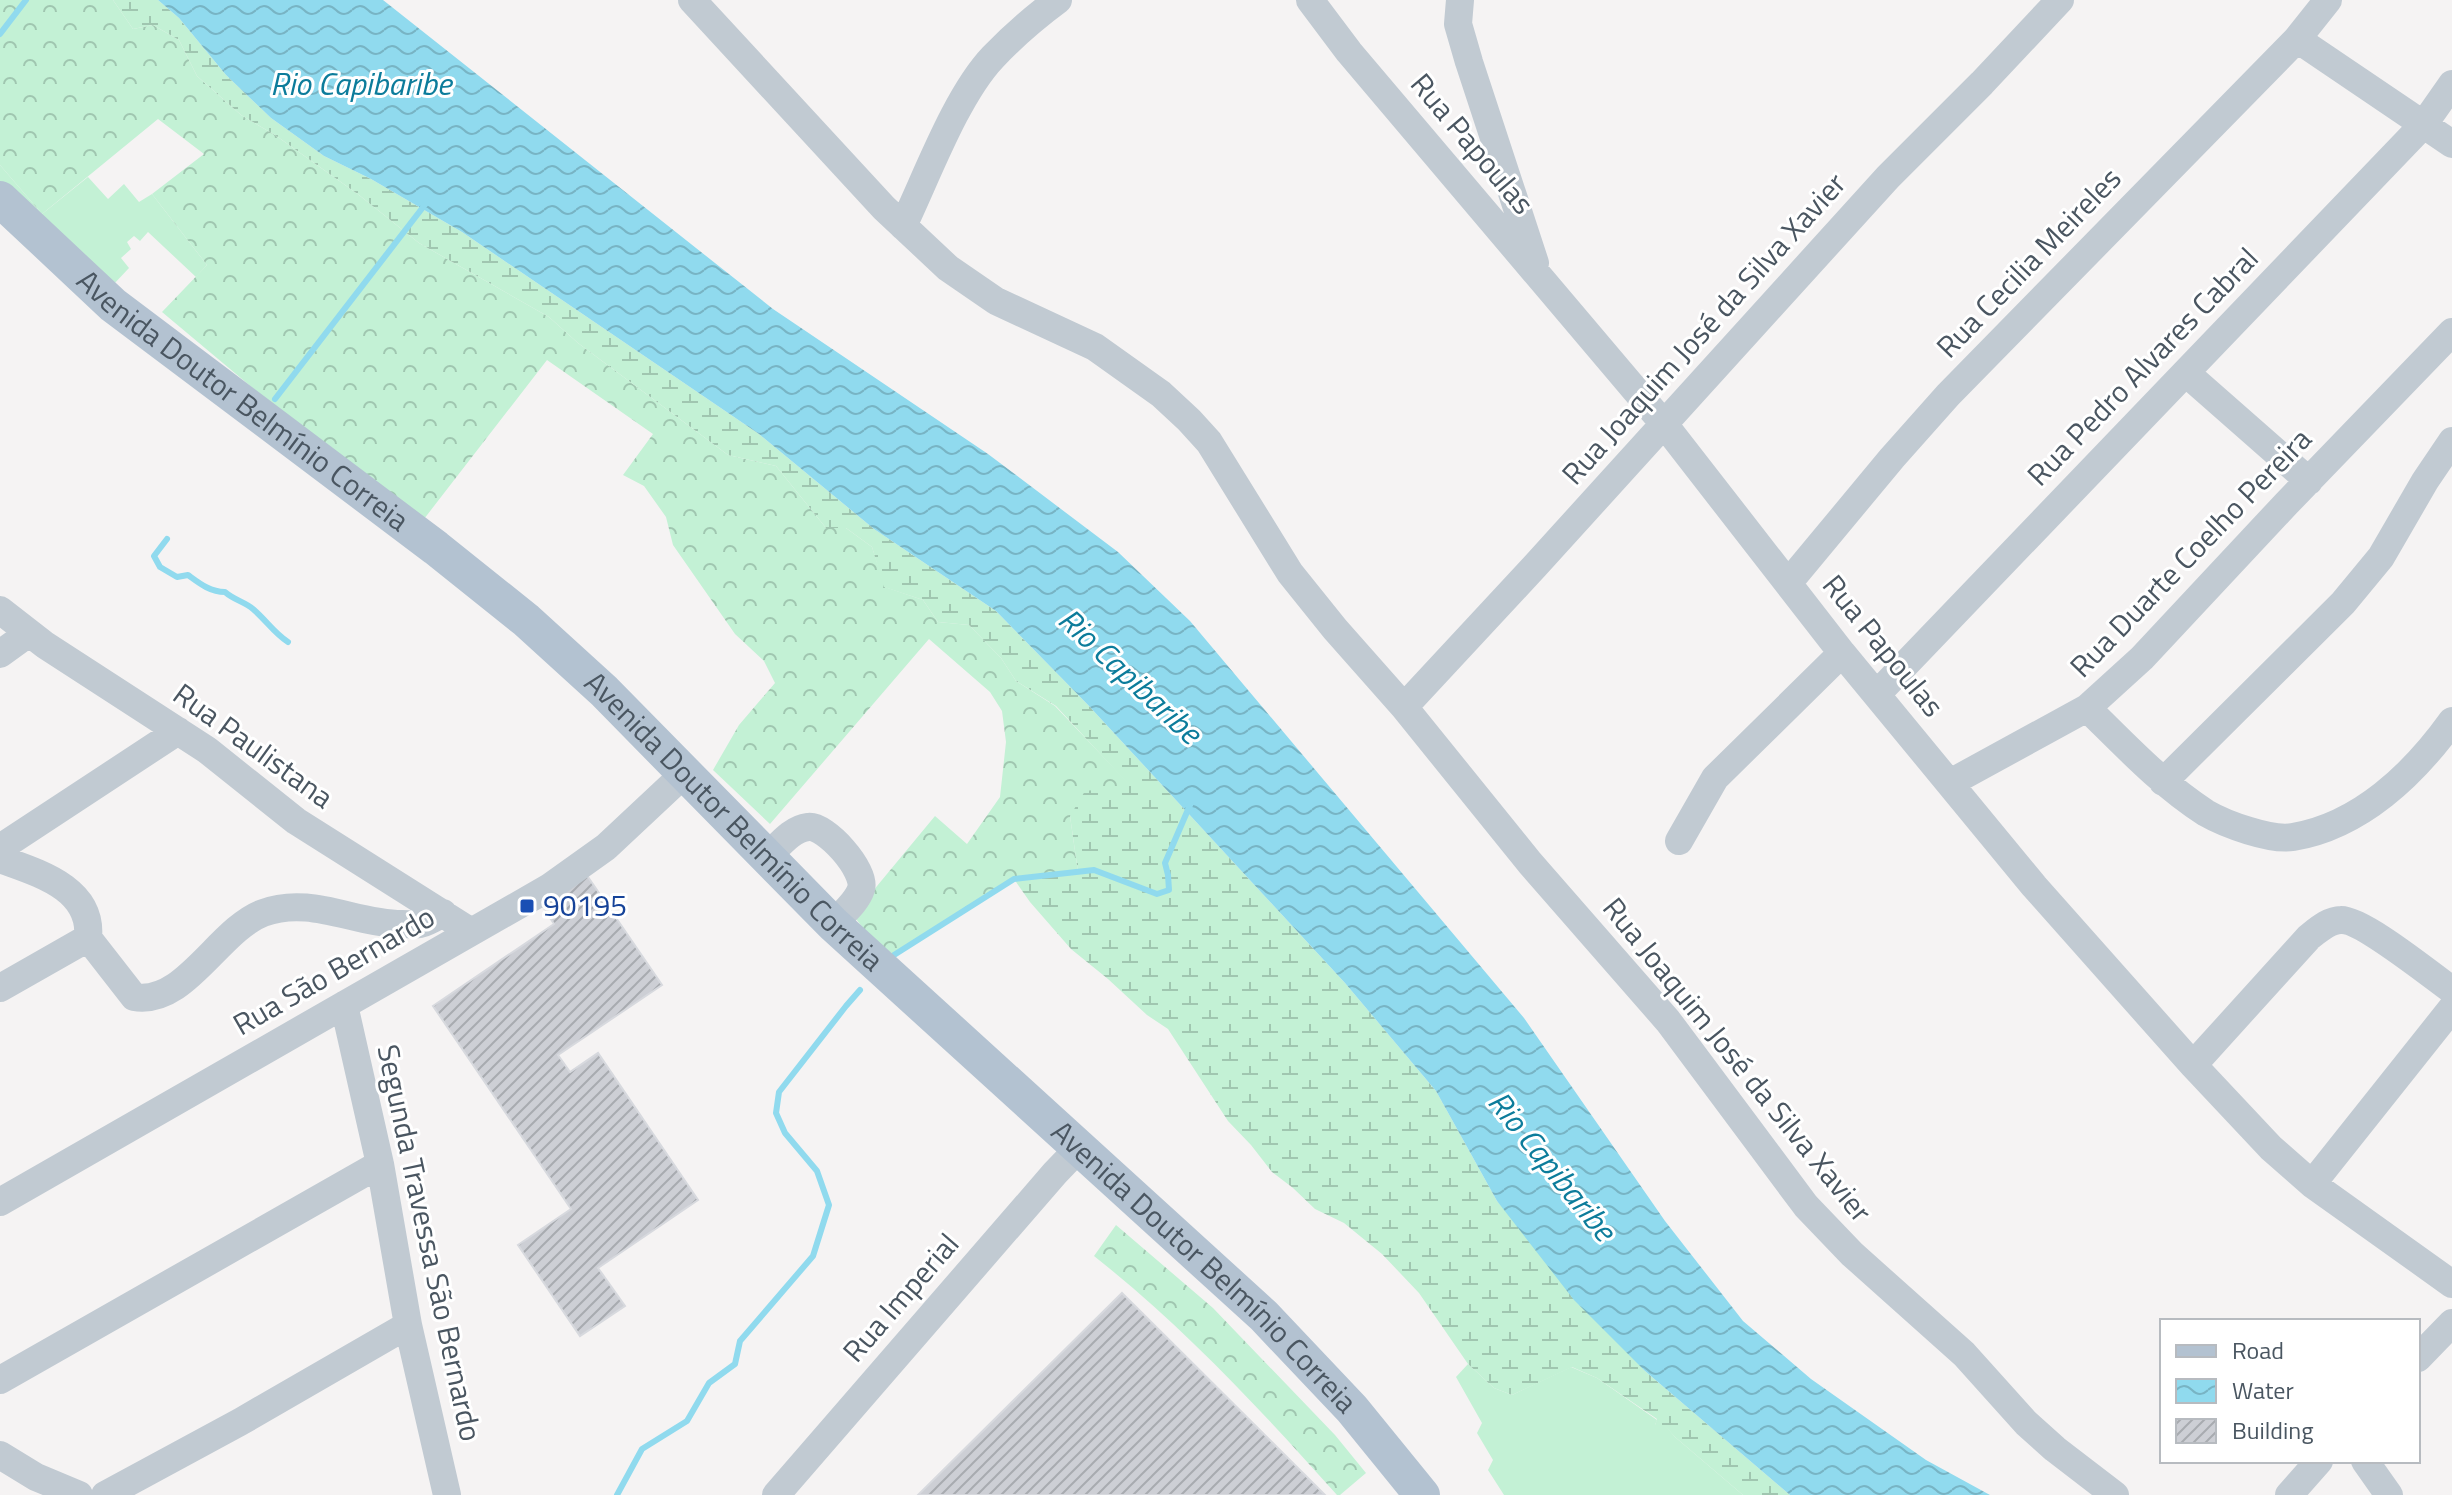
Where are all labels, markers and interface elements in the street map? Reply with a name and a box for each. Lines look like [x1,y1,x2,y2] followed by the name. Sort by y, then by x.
[270,59,454,107] water label: Rio Capibaribe
[1400,63,1546,224] street label: Rua Papoulas
[1925,156,2132,368] street label: Rua Cecilia Meireles
[1550,162,1856,495] street label: Rua Joaquim José da Silva Xavier
[2016,237,2269,496] street label: Rua Pedro Alvares Cabral
[67,258,419,542] street label: Avenida Doutor Belmínio Correia
[2059,417,2322,687] street label: Rua Duarte Coelho Pereira
[1812,564,1956,727] street label: Rua Papoulas
[1048,596,1215,756] water label: Rio Capibaribe
[575,660,895,982] street label: Avenida Doutor Belmínio Correia
[164,671,343,819] street label: Rua Paulistana
[543,882,627,928] place label: 90195
[1592,887,1884,1232] street label: Rua Joaquim José da Silva Xavier
[224,894,443,1047] street label: Rua São Bernardo
[518,897,536,915] marker: 90195
[365,1040,494,1445] street label: Segunda Travessa São Bernardo
[1477,1080,1630,1253] water label: Rio Capibaribe
[1041,1109,1369,1423] street label: Avenida Doutor Belmínio Correia
[831,1223,970,1372] street label: Rua Imperial
[2160,1319,2420,1463] legend
[2232,1332,2284,1368] text: Road
[2232,1372,2294,1408] text: Water
[2232,1412,2314,1448] text: Building

